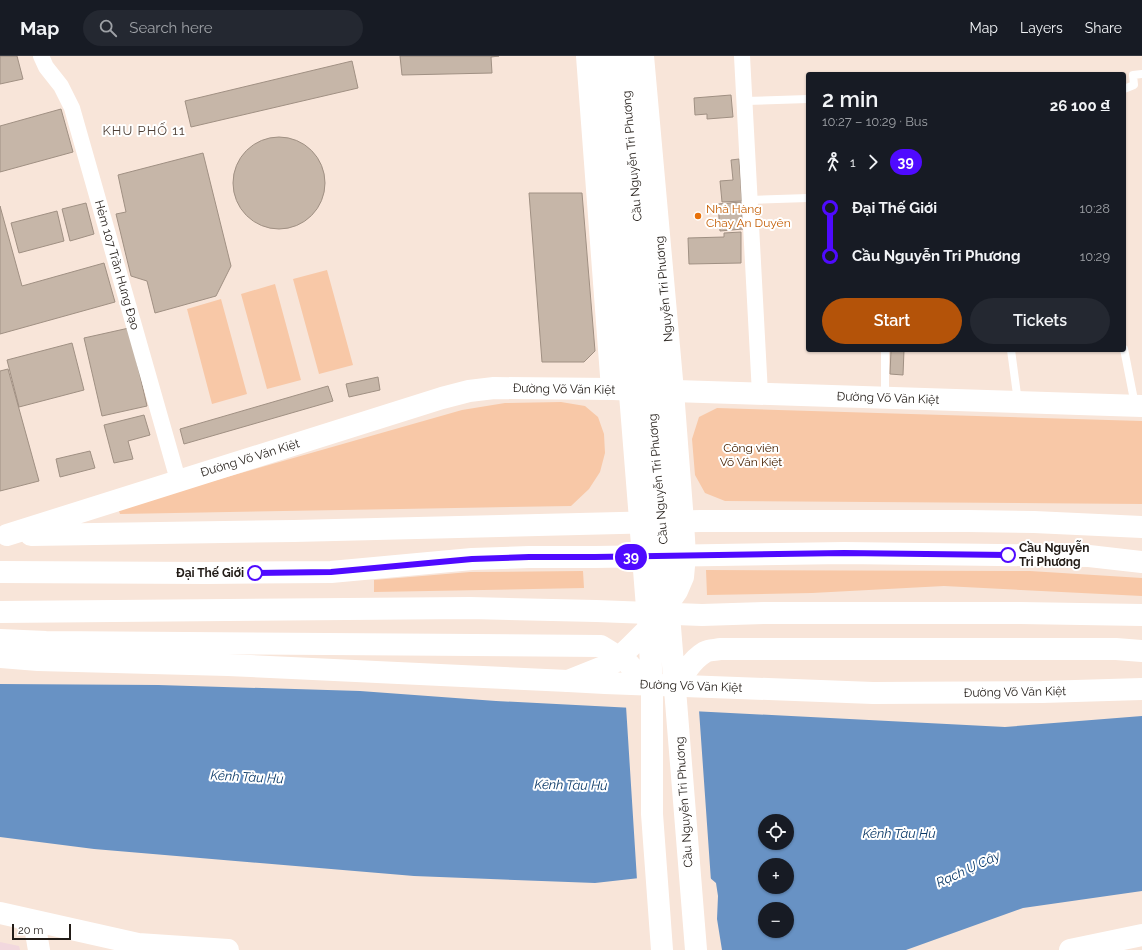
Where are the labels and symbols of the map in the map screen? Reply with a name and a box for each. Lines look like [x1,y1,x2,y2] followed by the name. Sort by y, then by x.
[619,90,645,222] street label: Cầu Nguyễn Tri Phương
[103,122,185,138] district label: KHU PHỐ 11
[92,198,142,332] street label: Hẻm 107 Trần Hưng Đạo
[706,202,791,230] place label: Nhà Hàng Chay An Duyên
[693,211,703,221] marker: Nhà Hàng Chay An Duyên
[652,235,676,343] street label: Nguyễn Tri Phương
[513,381,615,397] street label: Đường Võ Văn Kiệt
[836,389,940,407] street label: Đường Võ Văn Kiệt
[645,413,671,545] street label: Cầu Nguyễn Tri Phương
[199,436,301,480] street label: Đường Võ Văn Kiệt
[720,441,782,469] park label: Công viên Võ Văn Kiệt
[1019,540,1090,569] place label: Cầu Nguyễn Tri Phương
[613,544,649,570] line badge: 39
[1000,547,1016,563] marker: Cầu Nguyễn Tri Phương
[247,565,263,581] marker: Đại Thế Giới
[176,566,244,580] place label: Đại Thế Giới
[639,677,743,695] street label: Đường Võ Văn Kiệt
[964,684,1066,700] street label: Đường Võ Văn Kiệt
[672,736,696,868] street label: Cầu Nguyễn Tri Phương
[210,768,284,786] water label: Kênh Tàu Hủ
[534,777,608,793] water label: Kênh Tàu Hủ
[862,826,936,841] water label: Kênh Tàu Hủ
[934,847,1003,890] water label: Rạch Ụ Cây
[12,922,71,941] scale bar

